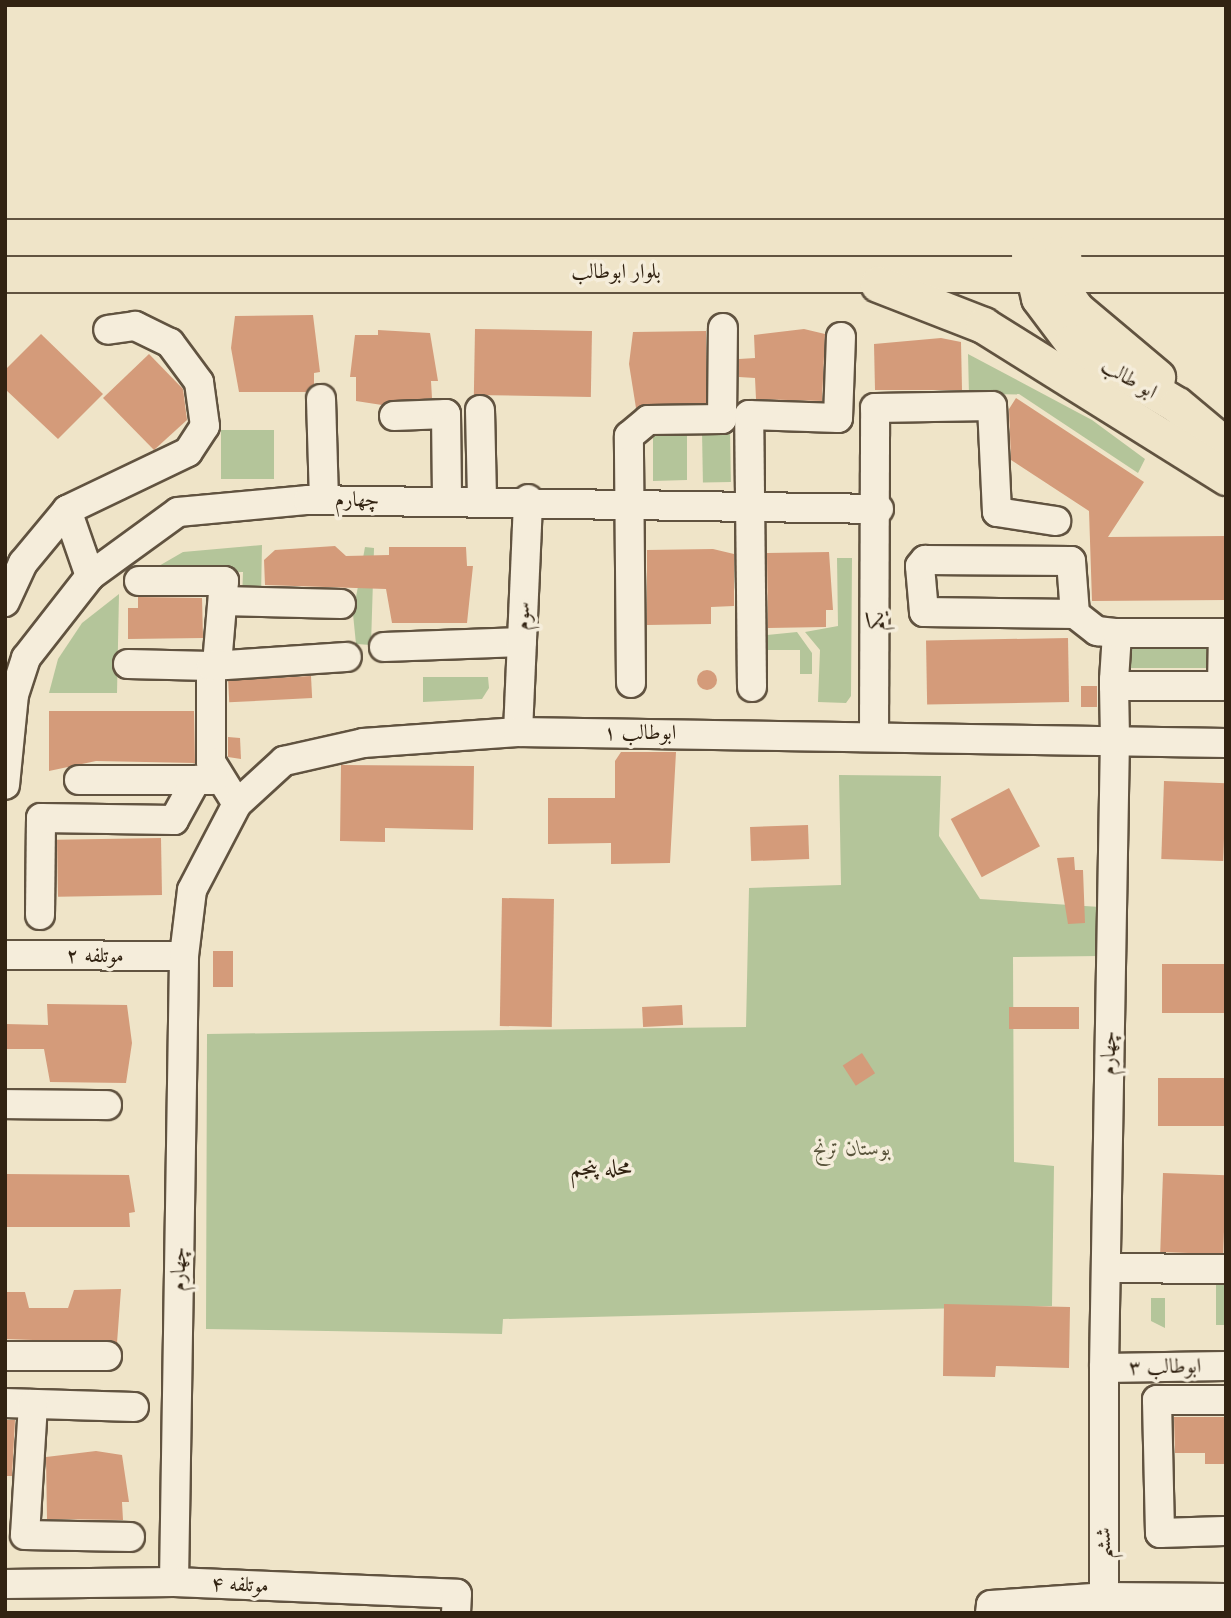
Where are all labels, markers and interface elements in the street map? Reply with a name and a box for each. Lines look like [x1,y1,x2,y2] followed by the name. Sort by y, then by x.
[571,259,661,285] street label: بلوار ابوطالب
[1097,353,1161,405] street label: ابو طالب
[335,487,379,513] street label: چهارم
[510,601,536,631] street label: سوم
[864,612,890,630] street label: یکم
[604,720,676,746] street label: ابوطالب ۱
[66,943,124,969] street label: موتلفه ۲
[1096,1030,1122,1076] street label: چهارم
[813,1136,891,1162] park label: بوستان ترنج
[570,1154,632,1182] district label: محله پنجم
[166,1246,192,1292] street label: چهارم
[1128,1354,1202,1380] street label: ابوطالب ۳
[1091,1527,1117,1559] street label: ششم
[211,1571,269,1599] street label: موتلفه ۴

